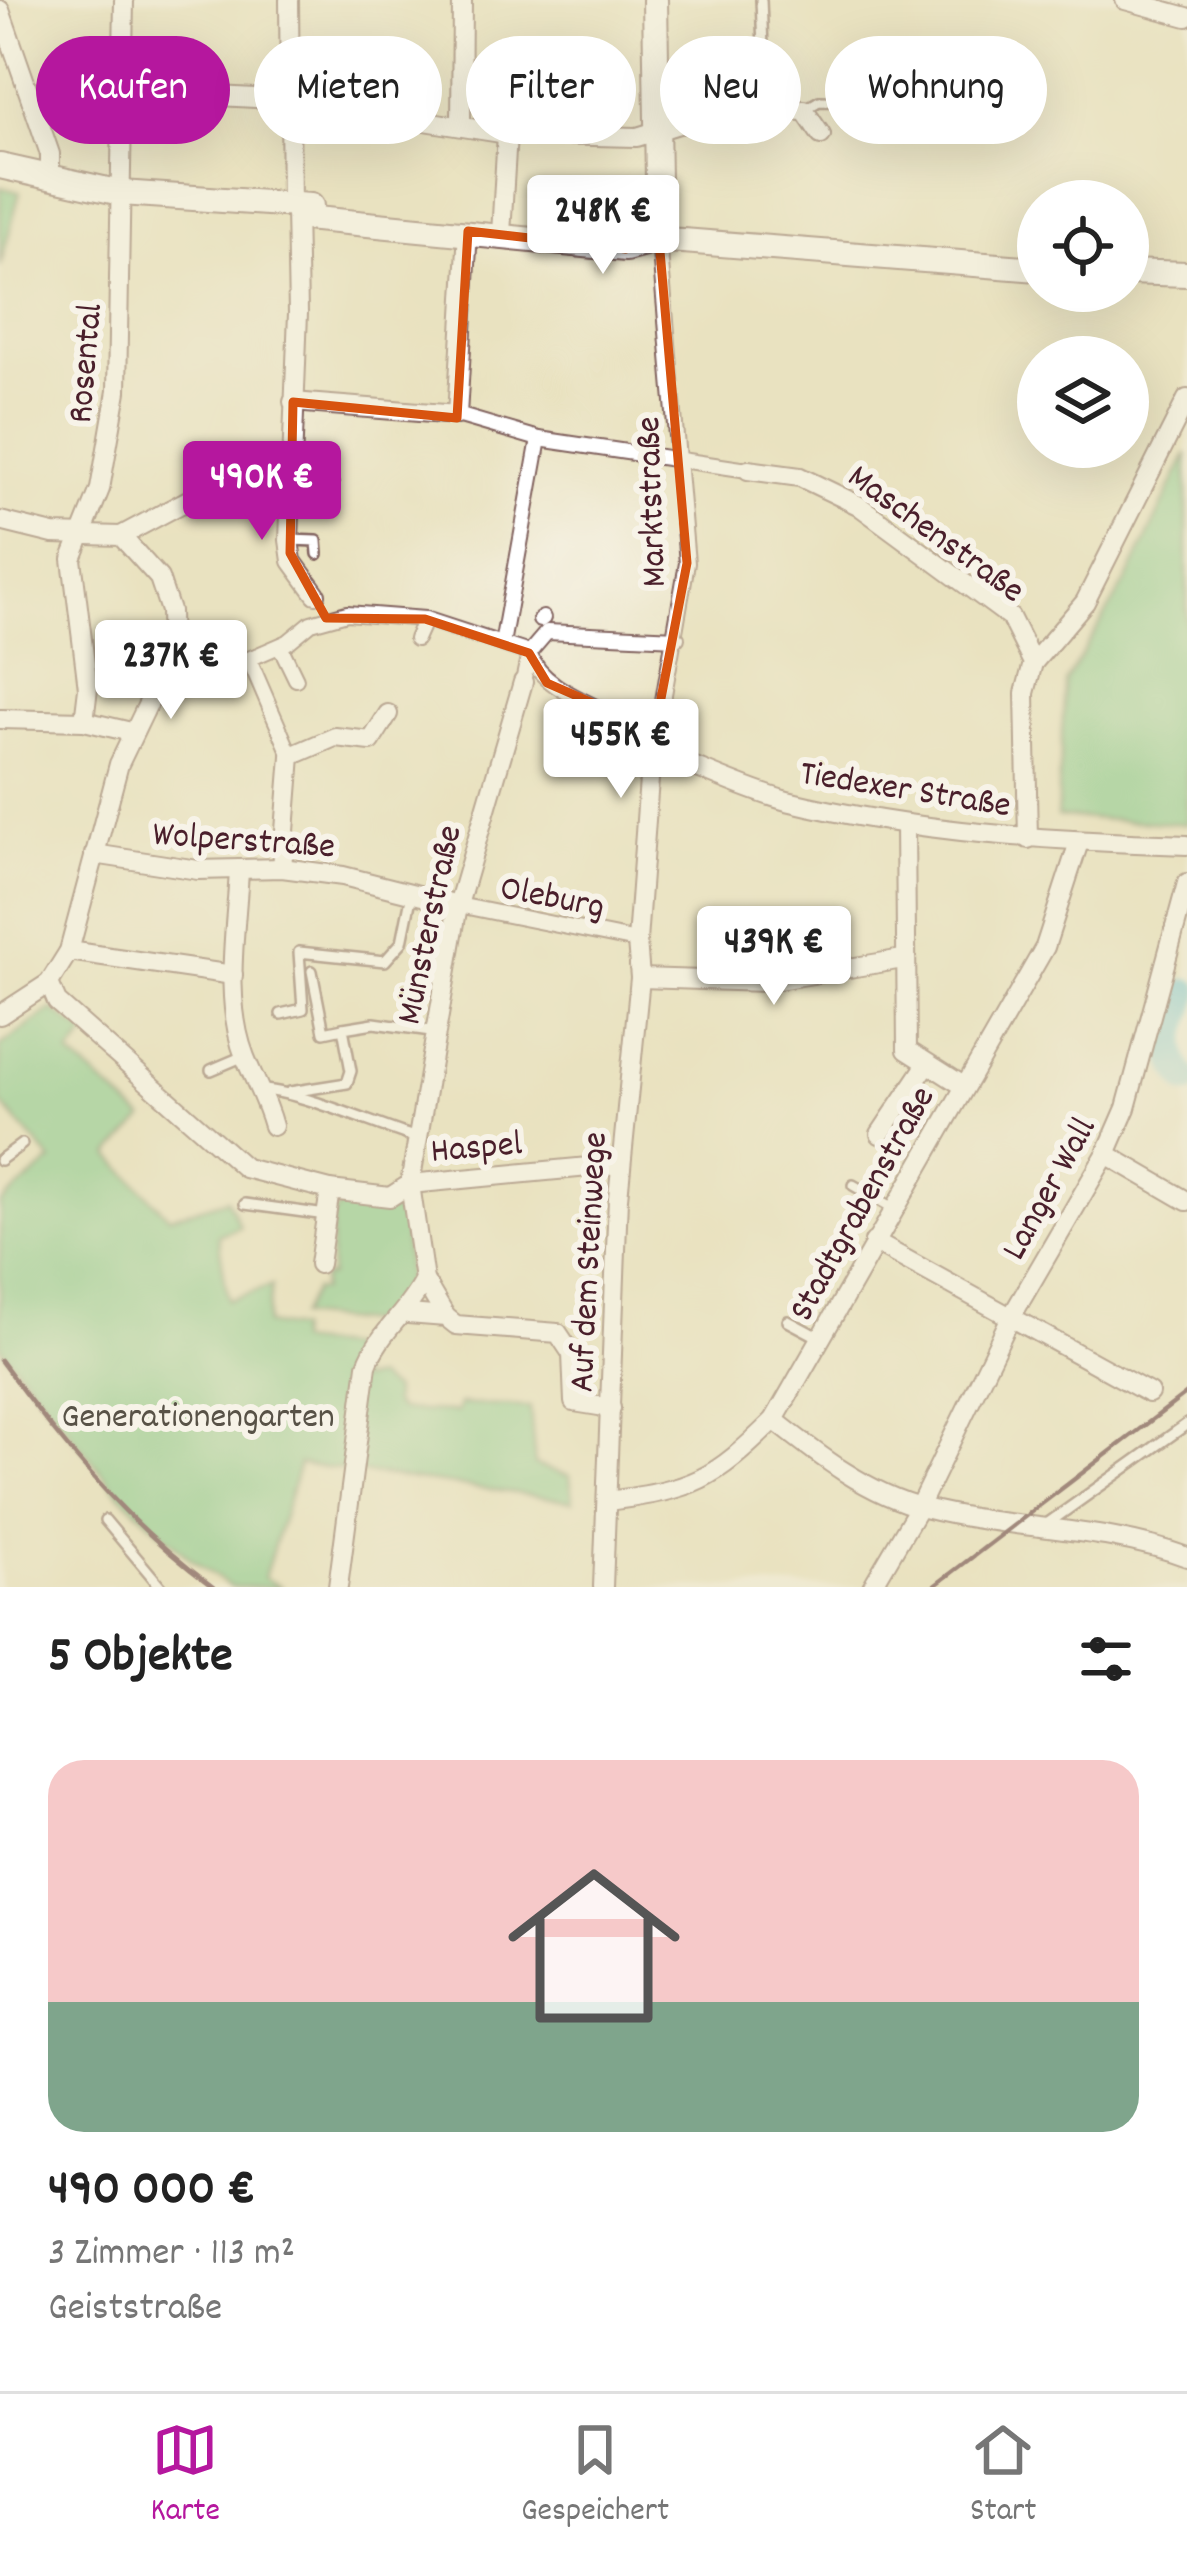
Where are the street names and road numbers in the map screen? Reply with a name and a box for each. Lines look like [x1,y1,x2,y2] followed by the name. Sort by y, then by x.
[57,301,119,426] street label: Rosental
[625,415,683,588] street label: Marktstraße
[835,454,1034,618] street label: Maschenstraße
[796,750,1014,834] street label: Tiedexer Straße
[151,811,337,875] street label: Wolperstraße
[385,821,478,1030] street label: Münsterstraße
[495,864,609,935] street label: Oleburg
[778,1078,950,1332] street label: Stadtgrabenstraße
[991,1109,1112,1271] street label: Langer Wall
[429,1120,525,1180] street label: Haspel
[558,1131,624,1394] street label: Auf dem Steinwege

